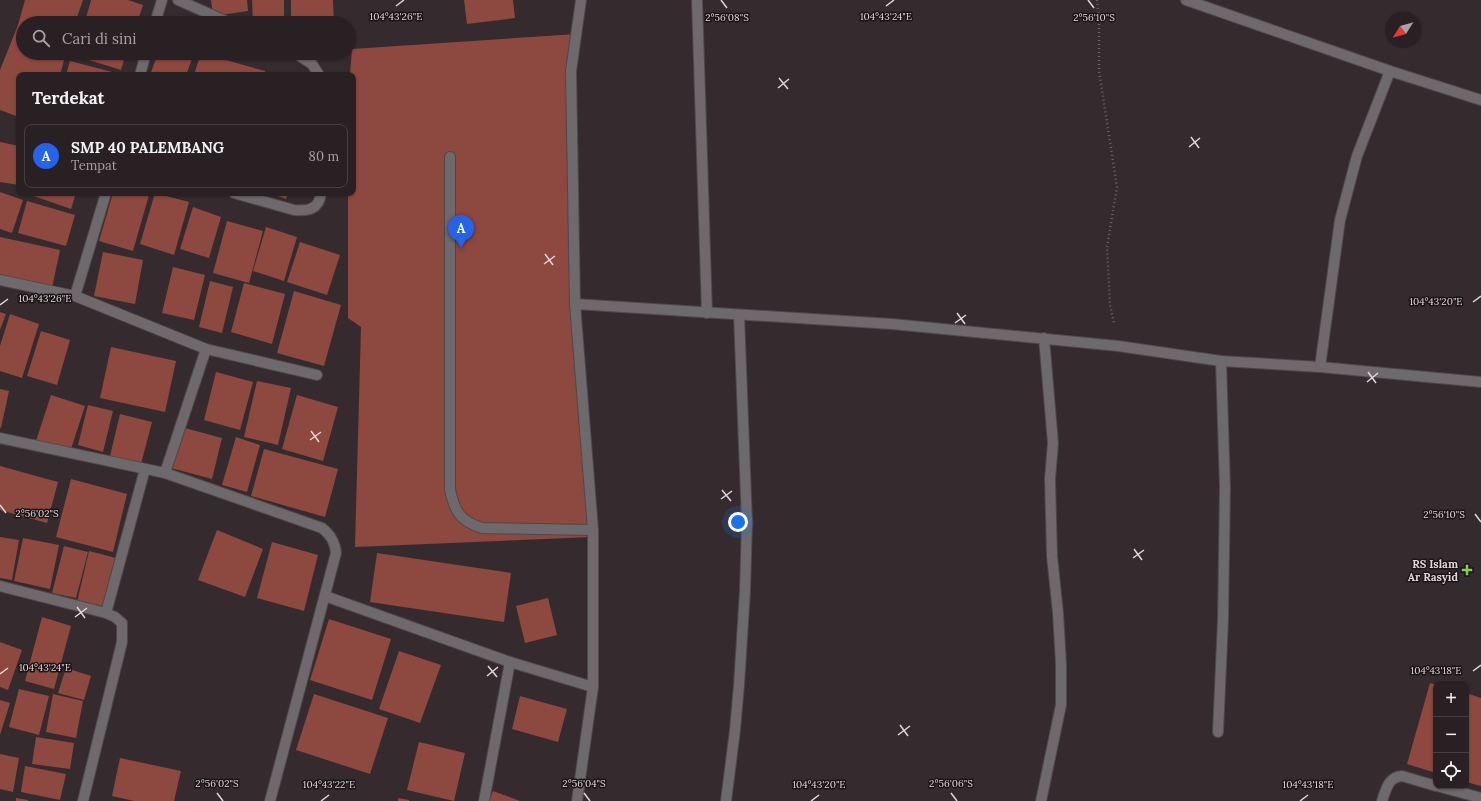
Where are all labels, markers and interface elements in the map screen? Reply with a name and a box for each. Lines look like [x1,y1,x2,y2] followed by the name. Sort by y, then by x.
[370,10,422,23] text: 104°43'26"E
[860,10,912,23] text: 104°43'24"E
[705,11,749,24] text: 2°56'08"S
[1073,11,1115,24] text: 2°56'10"S
[1385,12,1421,48] north arrow
[16,16,356,60] search box
[30,27,52,49] icon: search
[62,29,137,48] text: Cari di sini
[32,87,105,109] text: Terdekat
[71,138,224,157] text: SMP 40 PALEMBANG
[42,148,50,165] text: A
[309,148,339,165] text: 80 m
[71,157,117,174] text: Tempat
[448,215,474,248] pin: A
[19,292,71,305] text: 104°43'26"E
[1409,295,1463,308] text: 104°43'20"E
[15,507,59,520] text: 2°56'02"S
[1423,508,1465,521] text: 2°56'10"S
[728,512,748,532] your location
[1408,557,1458,584] place label: RS Islam Ar Rasyid
[1461,564,1473,576] marker: RS Islam Ar Rasyid
[19,661,71,674] text: 104°43'24"E
[1411,664,1461,677] text: 104°43'18"E
[1433,681,1469,789] map controls
[1433,681,1469,717] button: +
[1433,717,1469,753] button: −
[1433,753,1469,789] button: locate
[195,777,239,790] text: 2°56'02"S
[562,777,606,790] text: 2°56'04"S
[929,777,973,790] text: 2°56'06"S
[303,778,355,791] text: 104°43'22"E
[792,778,846,791] text: 104°43'20"E
[1283,778,1333,791] text: 104°43'18"E

